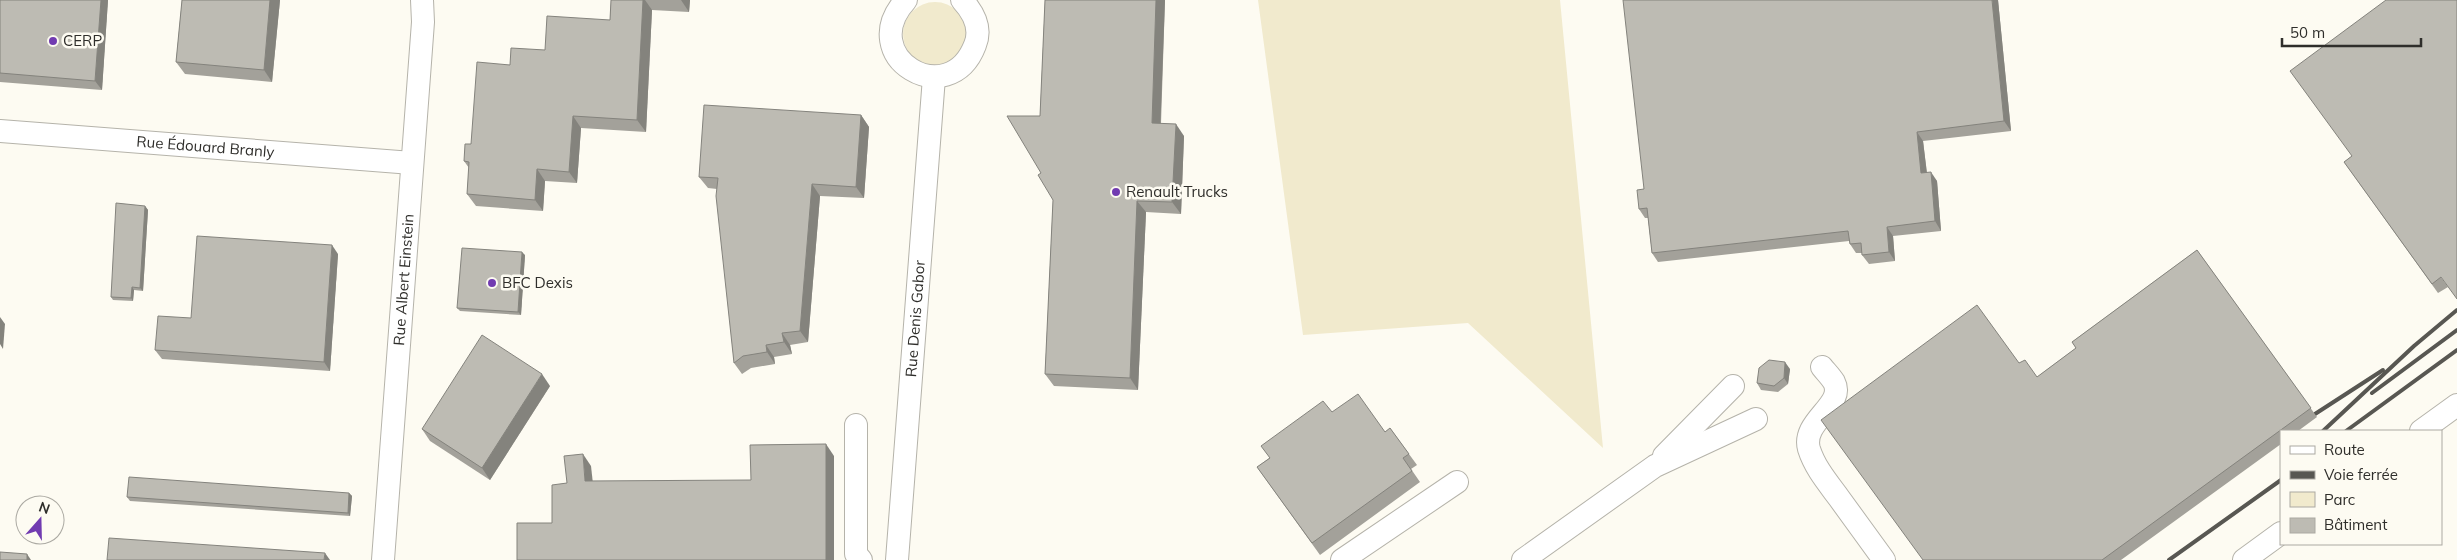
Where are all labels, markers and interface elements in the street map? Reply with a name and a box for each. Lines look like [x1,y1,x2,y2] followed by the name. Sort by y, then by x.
[2282,15,2421,47] scale bar
[2290,23,2325,42] text: 50 m
[63,31,102,50] place label: CERP
[47,35,59,47] marker: CERP
[136,132,275,161] street label: Rue Édouard Branly
[1126,182,1228,201] place label: Renault Trucks
[1110,186,1122,198] marker: Renault Trucks
[389,213,418,346] street label: Rue Albert Einstein
[901,259,929,378] street label: Rue Denis Gabor
[502,273,573,292] place label: BFC Dexis
[486,277,498,289] marker: BFC Dexis
[2280,430,2442,545] legend
[2324,440,2365,459] text: Route
[2324,465,2398,484] text: Voie ferrée
[2324,490,2355,509] text: Parc
[15,495,65,545] north arrow
[36,498,52,518] text: N
[2324,515,2387,534] text: Bâtiment

